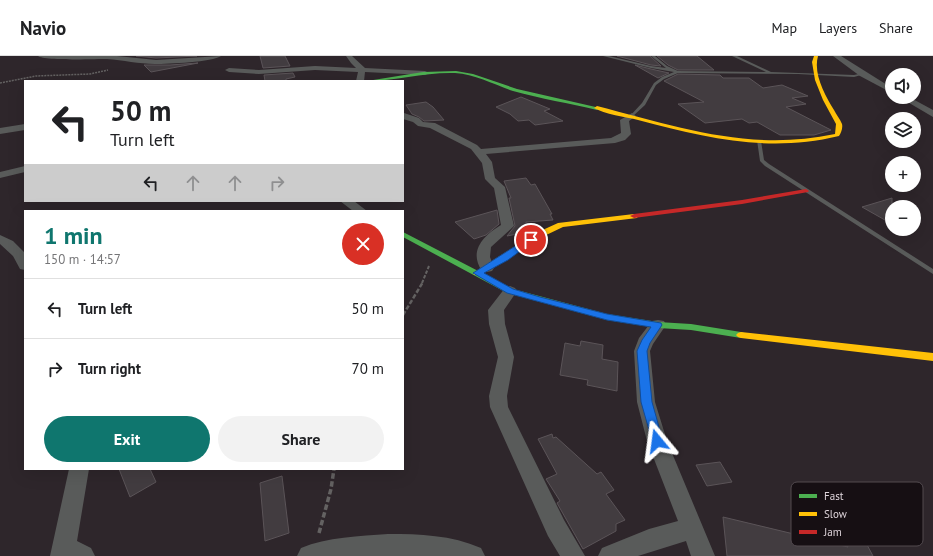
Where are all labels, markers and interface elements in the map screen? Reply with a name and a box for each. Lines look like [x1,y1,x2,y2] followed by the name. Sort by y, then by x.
[20,16,66,40] text: Navio
[771,19,797,37] text: Map
[819,19,857,37] text: Layers
[879,19,913,37] text: Share
[885,68,921,236] map controls
[885,68,921,104] button: sound
[110,92,171,129] text: 50 m
[44,96,96,148] icon: left
[885,112,921,148] button: layers
[110,128,175,151] text: Turn left
[885,156,921,192] button: +
[140,172,162,194] icon: left
[182,172,204,194] icon: ahead
[224,172,246,194] icon: ahead
[266,172,288,194] icon: right
[885,200,921,236] button: −
[44,220,103,251] text: 1 min
[342,223,384,265] button: close
[514,223,548,257] pin
[520,229,542,251] icon: arrive
[44,251,121,268] text: 150 m · 14:57
[44,298,66,320] icon: left
[78,299,132,318] text: Turn left
[351,299,384,318] text: 50 m
[44,358,66,380] icon: right
[78,359,141,378] text: Turn right
[351,359,384,378] text: 70 m
[44,416,210,462] button: Exit
[218,416,384,462] button: Share
[636,420,678,462] position arrow
[791,482,923,546] legend
[824,489,844,503] text: Fast
[824,507,847,521] text: Slow
[823,525,842,539] text: Jam

